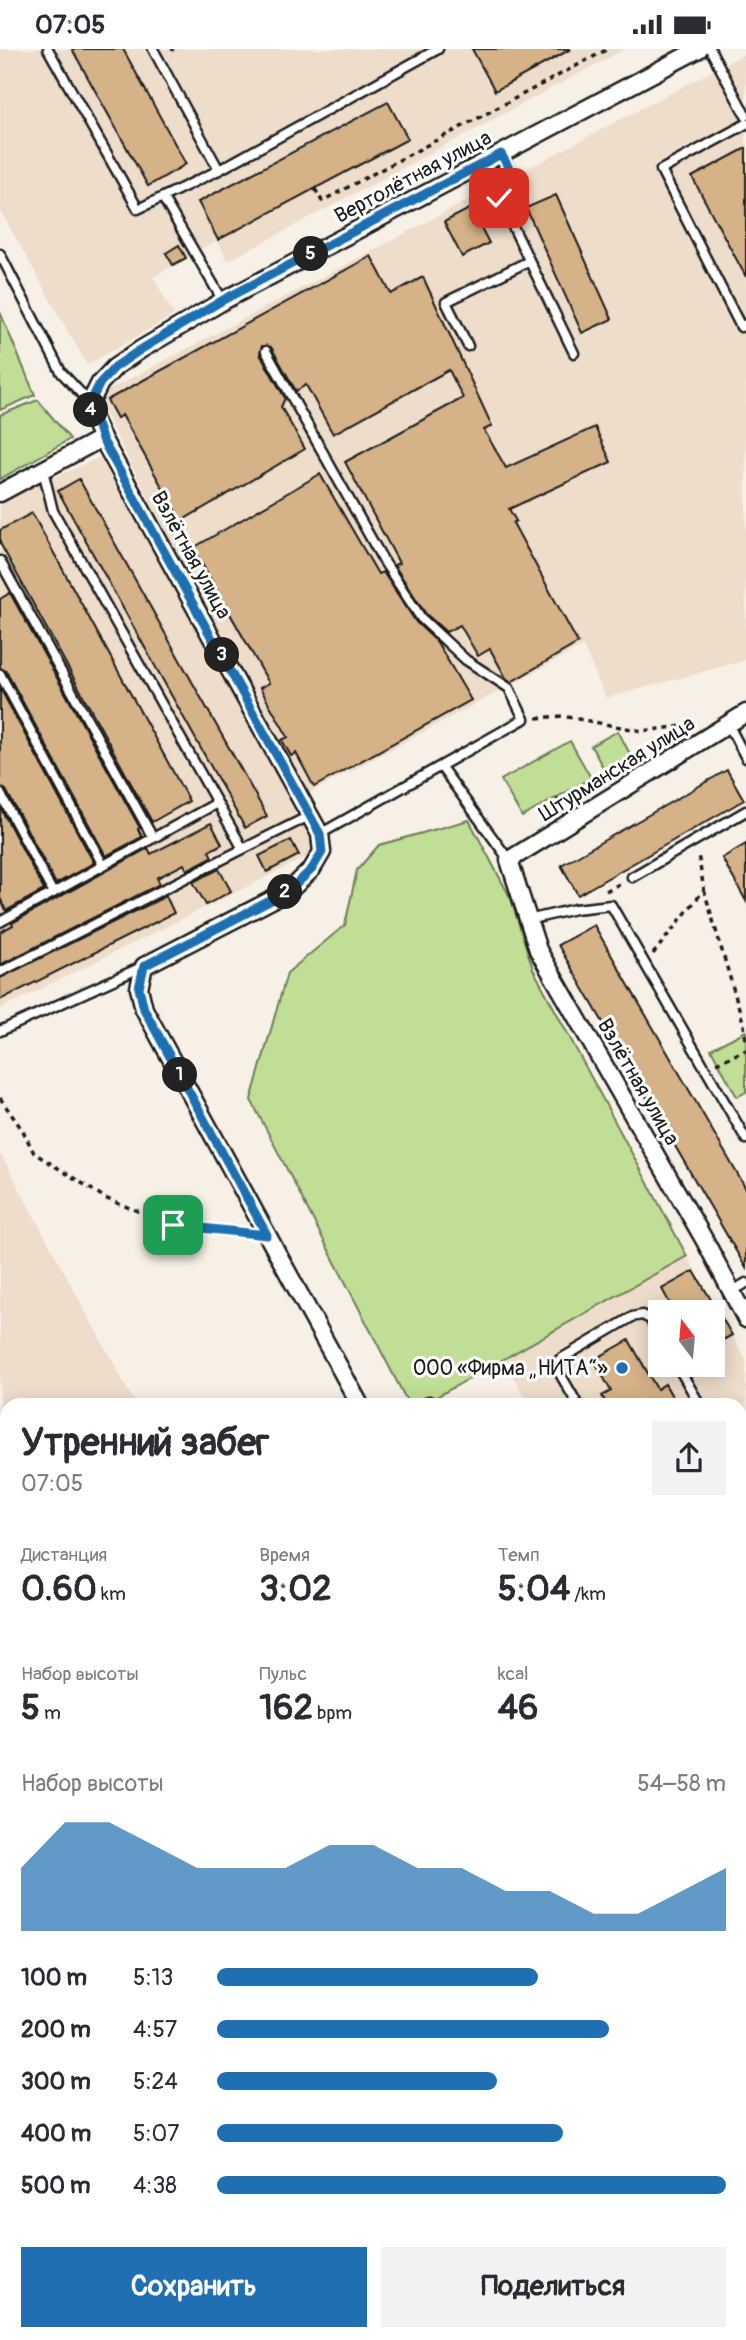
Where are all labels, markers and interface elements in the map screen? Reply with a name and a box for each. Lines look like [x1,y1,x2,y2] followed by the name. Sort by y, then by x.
[35,9,105,41] text: 07:05
[330,124,496,230] street label: Вертолётная улица
[469,168,529,228] pin
[480,179,518,217] icon: check
[294,237,328,271] pin: 5
[305,241,316,265] text: 5
[74,393,108,427] pin: 4
[85,397,96,421] text: 4
[145,486,237,624] street label: Взлётная улица
[204,637,240,673] pin: 3
[216,642,227,666] text: 3
[534,710,700,828] street label: Штурманская улица
[268,875,302,909] pin: 2
[279,879,290,903] text: 2
[591,1014,685,1150] street label: Взлётная улица
[162,1058,198,1093] pin: 1
[176,1062,183,1086] text: 1
[143,1195,203,1255] pin
[154,1206,192,1244] icon: arrive
[648,1300,724,1377] north arrow
[648,1300,725,1377] map controls
[413,1355,608,1382] place label: ООО «Фирма „НИТА“»
[614,1360,630,1376] marker: ООО «Фирма „НИТА“»
[21,1419,269,1467] text: Утренний забег
[652,1421,726,1495] button: share
[21,1469,83,1498] text: 07:05
[21,1543,107,1567] text: Дистанция
[259,1543,310,1567] text: Время
[498,1543,540,1567] text: Темп
[21,1567,97,1611] text: 0.60
[259,1567,332,1611] text: 3:02
[498,1567,570,1611] text: 5:04
[97,1582,126,1606] text: km
[570,1582,606,1606] text: /km
[21,1662,139,1686] text: Набор высоты
[259,1662,307,1686] text: Пульс
[498,1662,529,1686] text: kcal
[21,1686,40,1730] text: 5
[259,1686,313,1730] text: 162
[498,1686,538,1730] text: 46
[40,1701,61,1725] text: m
[313,1701,352,1725] text: bpm
[21,1769,163,1798] text: Набор высоты
[637,1769,726,1798] text: 54–58 m
[21,1963,87,1992] text: 100 m
[133,1963,173,1992] text: 5:13
[21,2015,91,2044] text: 200 m
[133,2015,177,2044] text: 4:57
[21,2067,91,2096] text: 300 m
[133,2067,178,2096] text: 5:24
[21,2119,91,2148] text: 400 m
[133,2119,179,2148] text: 5:07
[21,2171,90,2200] text: 500 m
[133,2171,177,2200] text: 4:38
[21,2247,367,2327] button: Сохранить
[381,2247,726,2327] button: Поделиться

